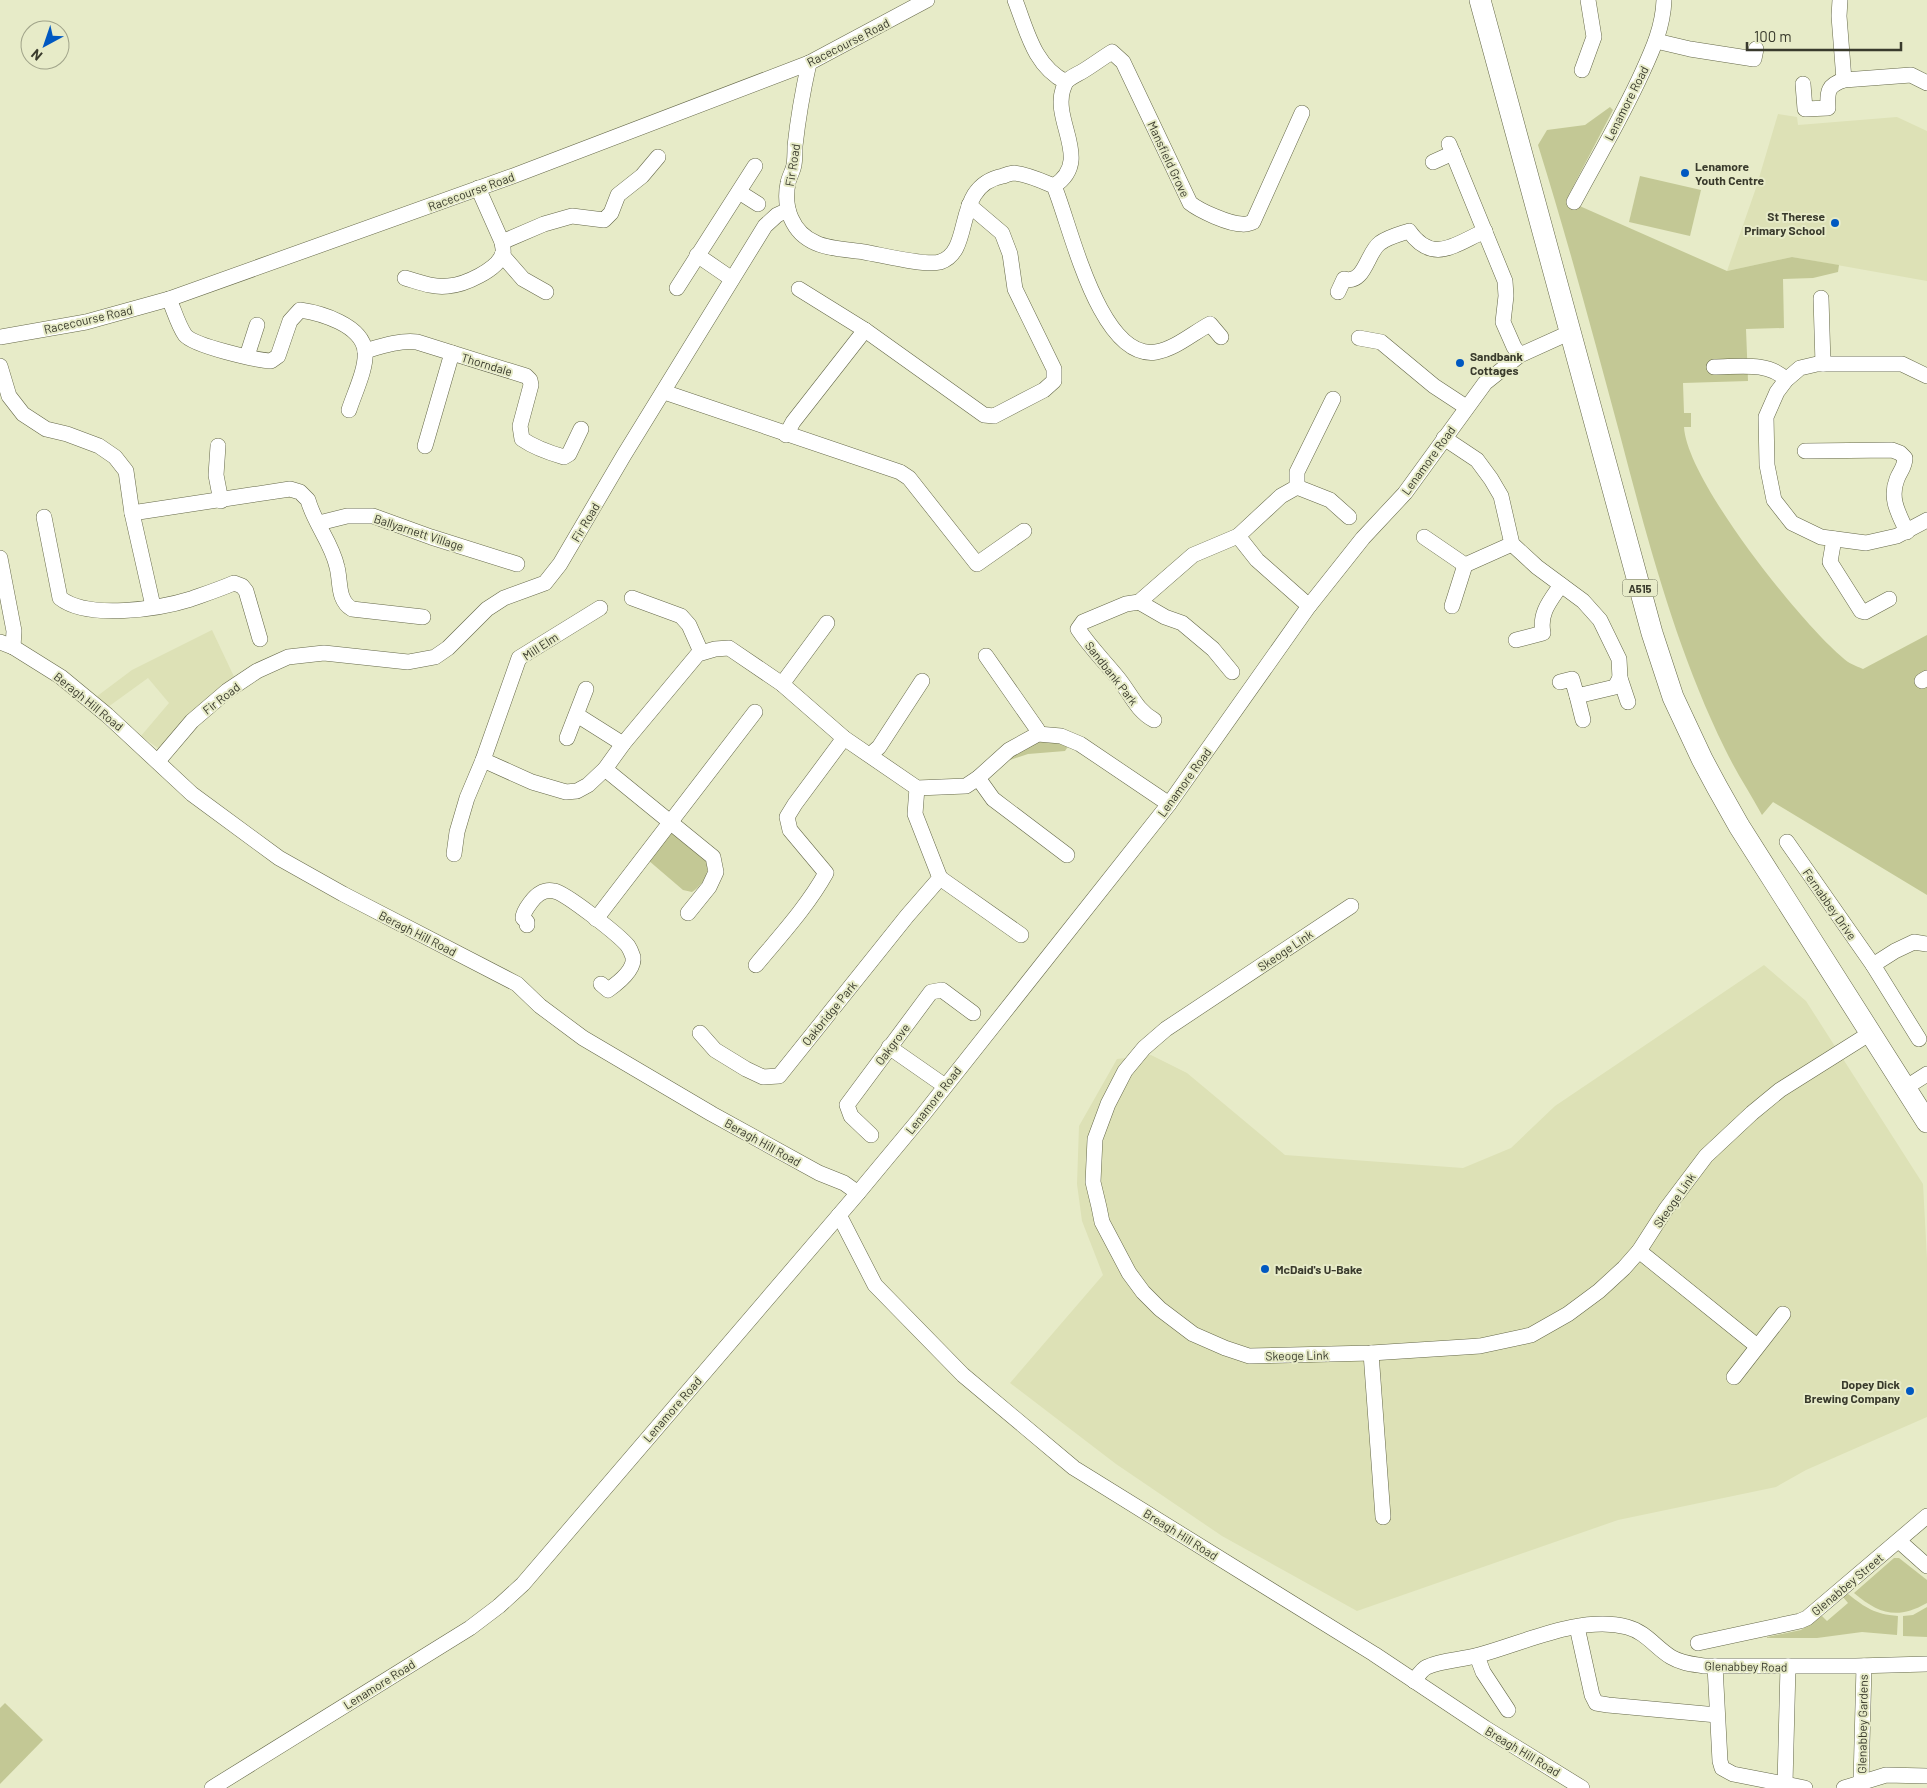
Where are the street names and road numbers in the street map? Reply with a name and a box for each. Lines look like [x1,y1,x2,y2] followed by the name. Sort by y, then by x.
[804,15,892,69] street label: Racecourse Road
[1601,63,1651,143] street label: Lenamore Road
[1145,119,1193,199] street label: Mansfield Grove
[782,143,802,187] street label: Fir Road
[426,169,516,213] street label: Racecourse Road
[42,302,134,336] street label: Racecourse Road
[460,350,514,378] street label: Thorndale
[1398,423,1458,497] street label: Lenamore Road
[568,500,602,544] street label: Fir Road
[372,511,466,553] street label: Ballyarnett Village
[1622,580,1658,596] road number: A515
[520,629,560,663] street label: Mill Elm
[1083,638,1141,708] street label: Sandbank Park
[52,669,126,733] street label: Beragh Hill Road
[200,679,242,717] street label: Fir Road
[1154,745,1214,819] street label: Lenamore Road
[1800,866,1860,942] street label: Fernabbey Drive
[377,907,459,959] street label: Beragh Hill Road
[1255,926,1315,974] street label: Skeoge Link
[799,978,859,1048] street label: Oakbridge Park
[872,1021,912,1067] street label: Oakgrove
[902,1063,964,1137] street label: Lenamore Road
[722,1115,804,1169] street label: Beragh Hill Road
[1650,1170,1698,1230] street label: Skeoge Link
[1265,1347,1329,1363] street label: Skeoge Link
[640,1374,704,1444] street label: Lenamore Road
[1141,1506,1221,1562] street label: Breagh Hill Road
[1808,1550,1886,1618] street label: Glenabbey Street
[341,1656,417,1712] street label: Lenamore Road
[1704,1658,1788,1674] street label: Glenabbey Road
[1854,1674,1870,1774] street label: Glenabbey Gardens
[1483,1723,1563,1779] street label: Breagh Hill Road

